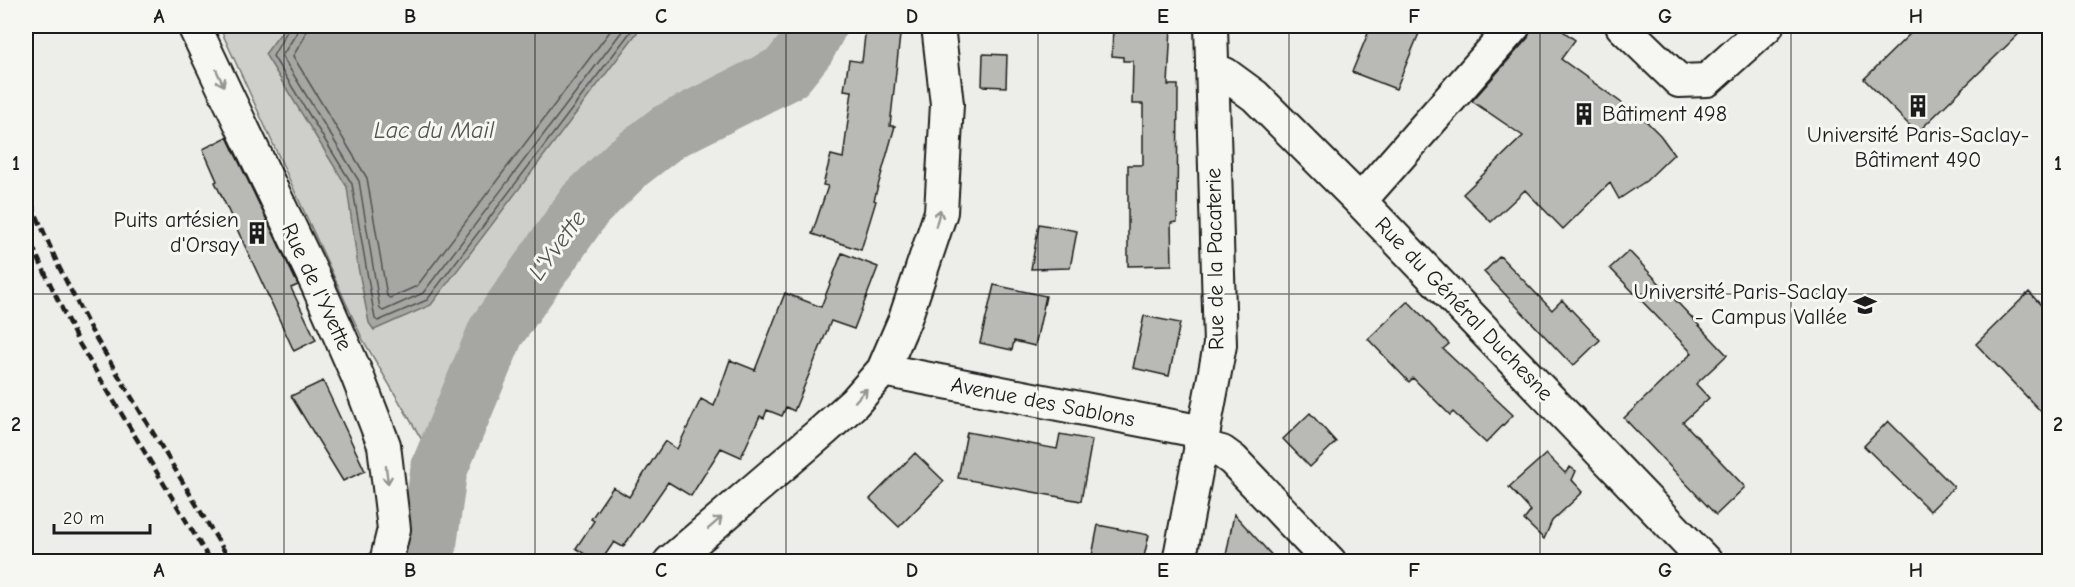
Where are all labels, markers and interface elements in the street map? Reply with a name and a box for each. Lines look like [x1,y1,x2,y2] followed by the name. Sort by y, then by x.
[153,5,165,28] text: A
[404,5,416,28] text: B
[655,5,667,28] text: C
[906,5,918,28] text: D
[1157,5,1169,28] text: E
[1408,5,1420,28] text: F
[1658,5,1672,28] text: G
[1909,5,1923,28] text: H
[214,68,226,86] one-way arrow
[1905,93,1931,119] building icon: Université Paris-Saclay- Bâtiment 490
[1571,101,1597,127] building icon: Bâtiment 498
[1602,101,1727,127] place label: Bâtiment 498
[374,116,495,144] water label: Lac du Mail
[1807,122,2029,173] place label: Université Paris-Saclay- Bâtiment 490
[12,152,20,175] text: 1
[2054,152,2062,175] text: 1
[1200,168,1230,350] street label: Rue de la Pacaterie
[522,205,592,285] water label: L'Yvette
[114,207,239,258] place label: Puits artésien d'Orsay
[933,209,944,228] one-way arrow
[1369,212,1559,406] street label: Rue du Général Duchesne
[276,219,358,355] street label: Rue de l'Yvette
[244,220,270,246] building icon: Puits artésien d'Orsay
[1633,279,1847,330] place label: Université Paris-Saclay - Campus Vallée
[1852,292,1878,318] school or university icon: Université Paris-Saclay - Campus Vallée
[949,371,1137,433] street label: Avenue des Sablons
[854,388,868,403] one-way arrow
[11,413,21,436] text: 2
[2053,413,2063,436] text: 2
[382,464,393,484] one-way arrow
[54,497,150,535] scale bar
[63,508,104,529] text: 20 m
[707,517,723,530] one-way arrow
[153,559,165,582] text: A
[404,559,416,582] text: B
[655,559,667,582] text: C
[906,559,918,582] text: D
[1157,559,1169,582] text: E
[1408,559,1420,582] text: F
[1658,559,1672,582] text: G
[1909,559,1923,582] text: H

